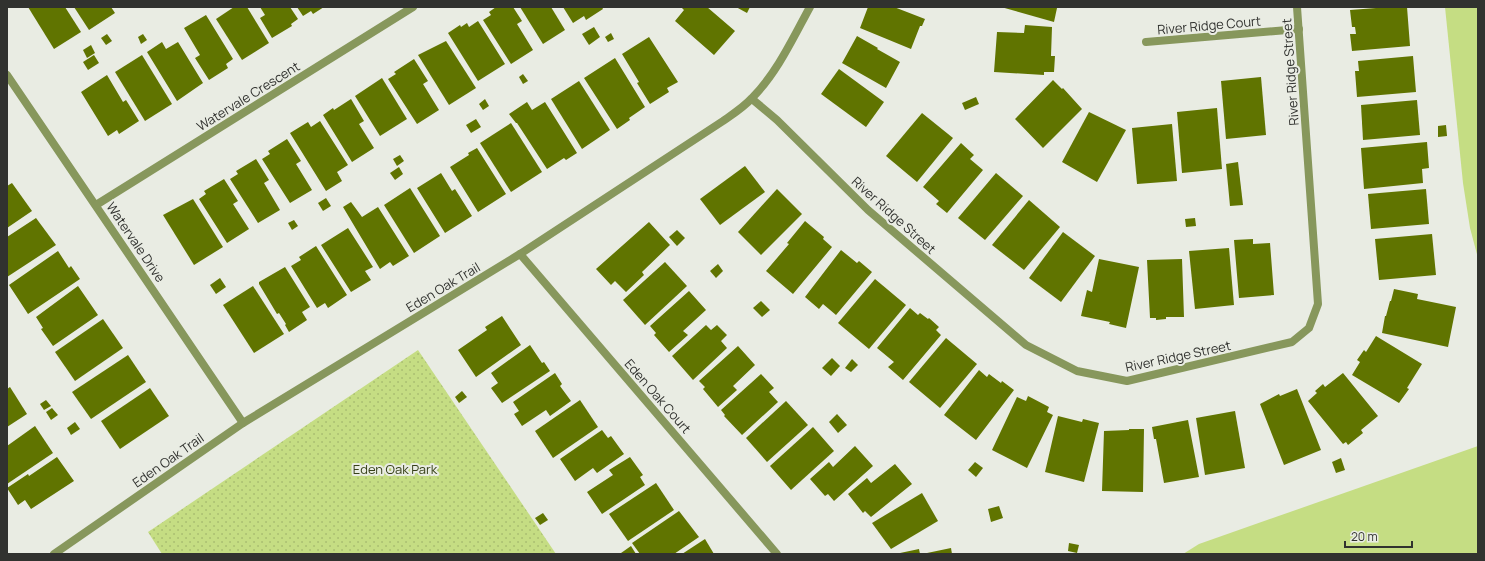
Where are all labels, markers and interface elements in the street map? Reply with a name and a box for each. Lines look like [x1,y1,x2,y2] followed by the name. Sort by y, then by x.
[1156,12,1262,38] street label: River Ridge Court
[1277,18,1303,126] street label: River Ridge Street
[193,57,303,135] street label: Watervale Crescent
[848,172,940,258] street label: River Ridge Street
[103,198,170,286] street label: Watervale Drive
[403,258,483,316] street label: Eden Oak Trail
[1124,336,1232,376] street label: River Ridge Street
[621,355,695,437] street label: Eden Oak Court
[129,429,207,491] street label: Eden Oak Trail
[353,460,438,478] park label: Eden Oak Park
[1345,523,1412,549] scale bar
[1351,528,1378,545] text: 20 m

